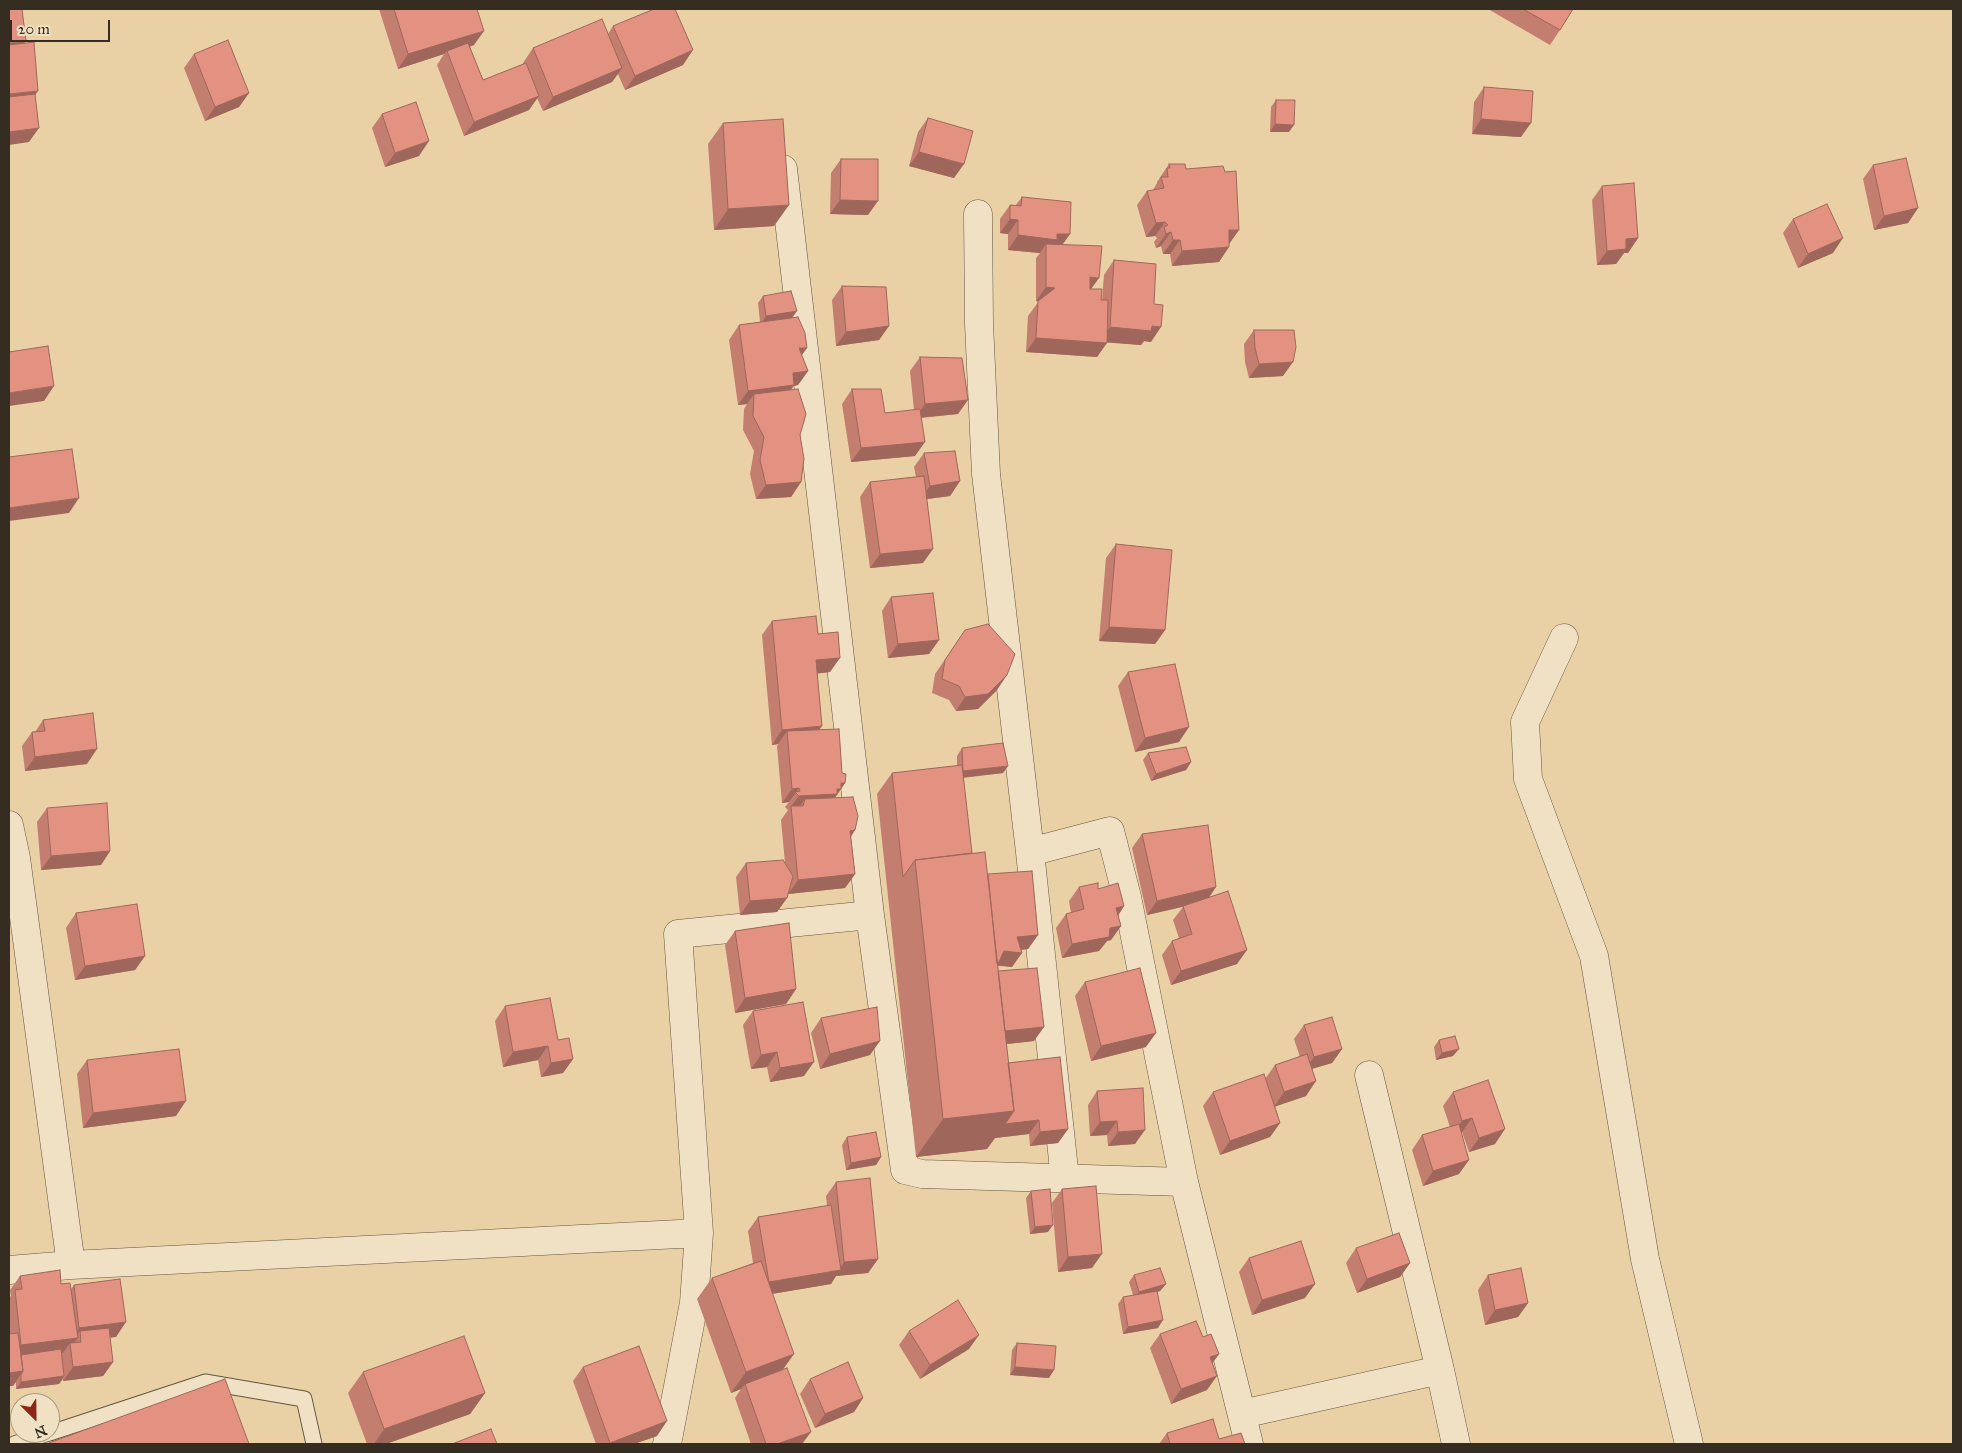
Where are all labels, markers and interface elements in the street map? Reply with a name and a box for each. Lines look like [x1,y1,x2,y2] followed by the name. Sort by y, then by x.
[12,10,112,42] scale bar
[18,20,50,38] text: 20 m
[10,1393,60,1443] north arrow
[32,1421,49,1441] text: N

